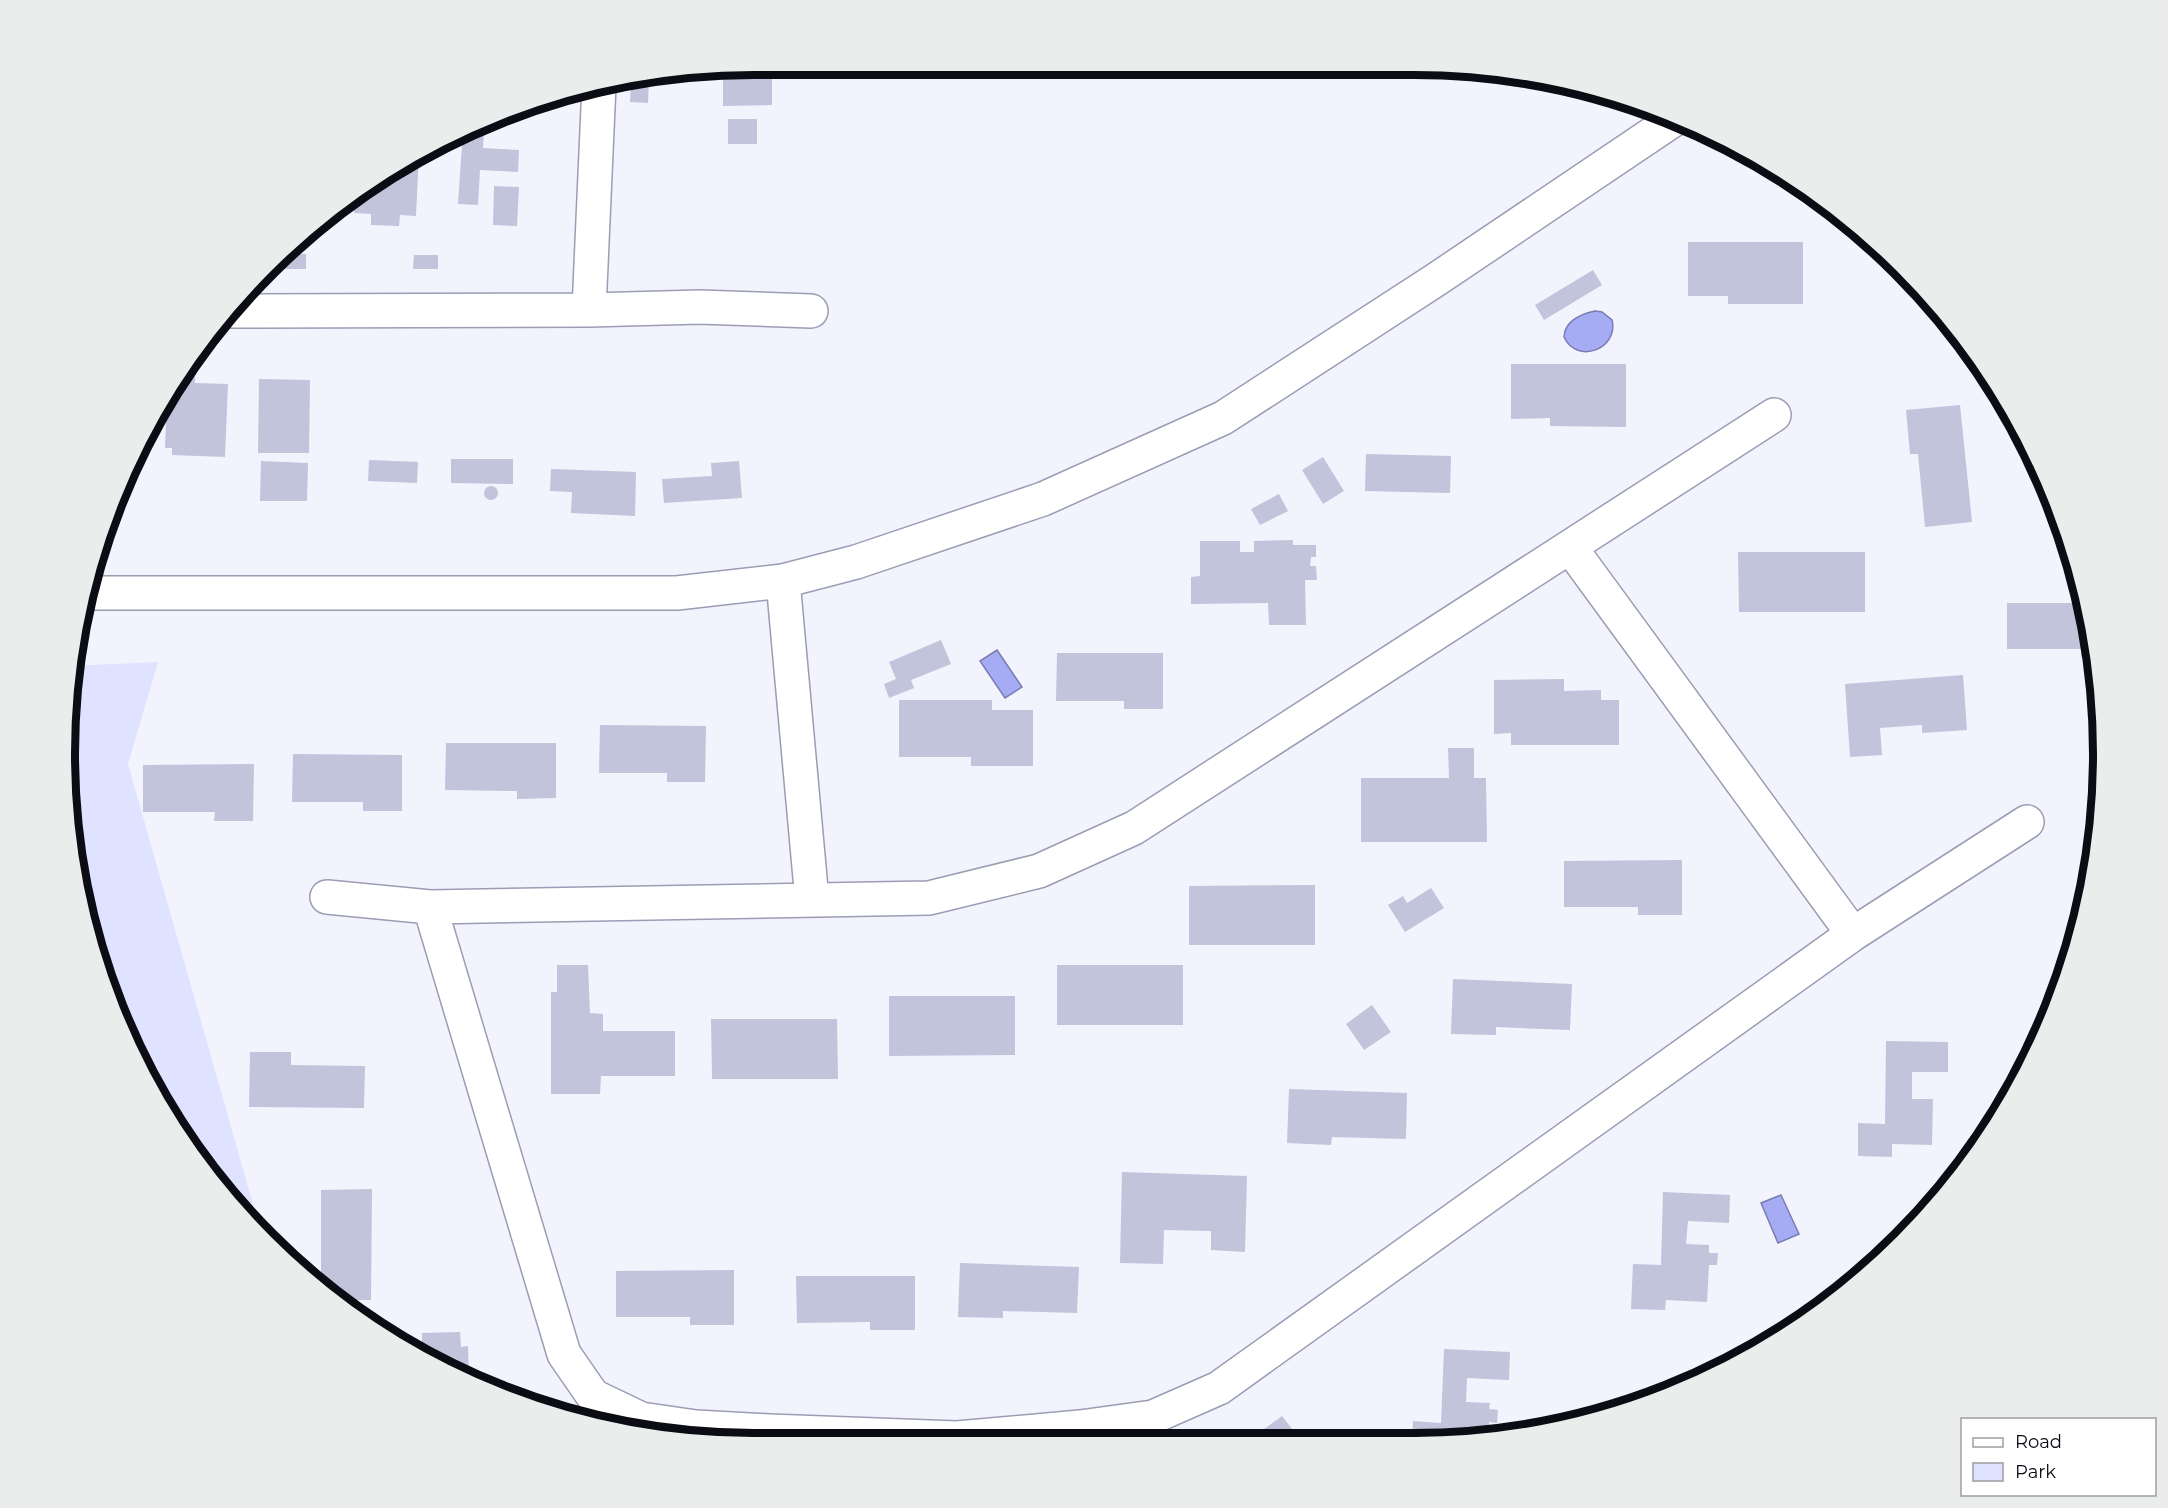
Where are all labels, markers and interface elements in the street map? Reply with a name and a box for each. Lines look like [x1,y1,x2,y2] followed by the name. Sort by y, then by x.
[1961,1418,2156,1496] legend
[2015,1431,2062,1453] text: Road
[2015,1461,2056,1483] text: Park

